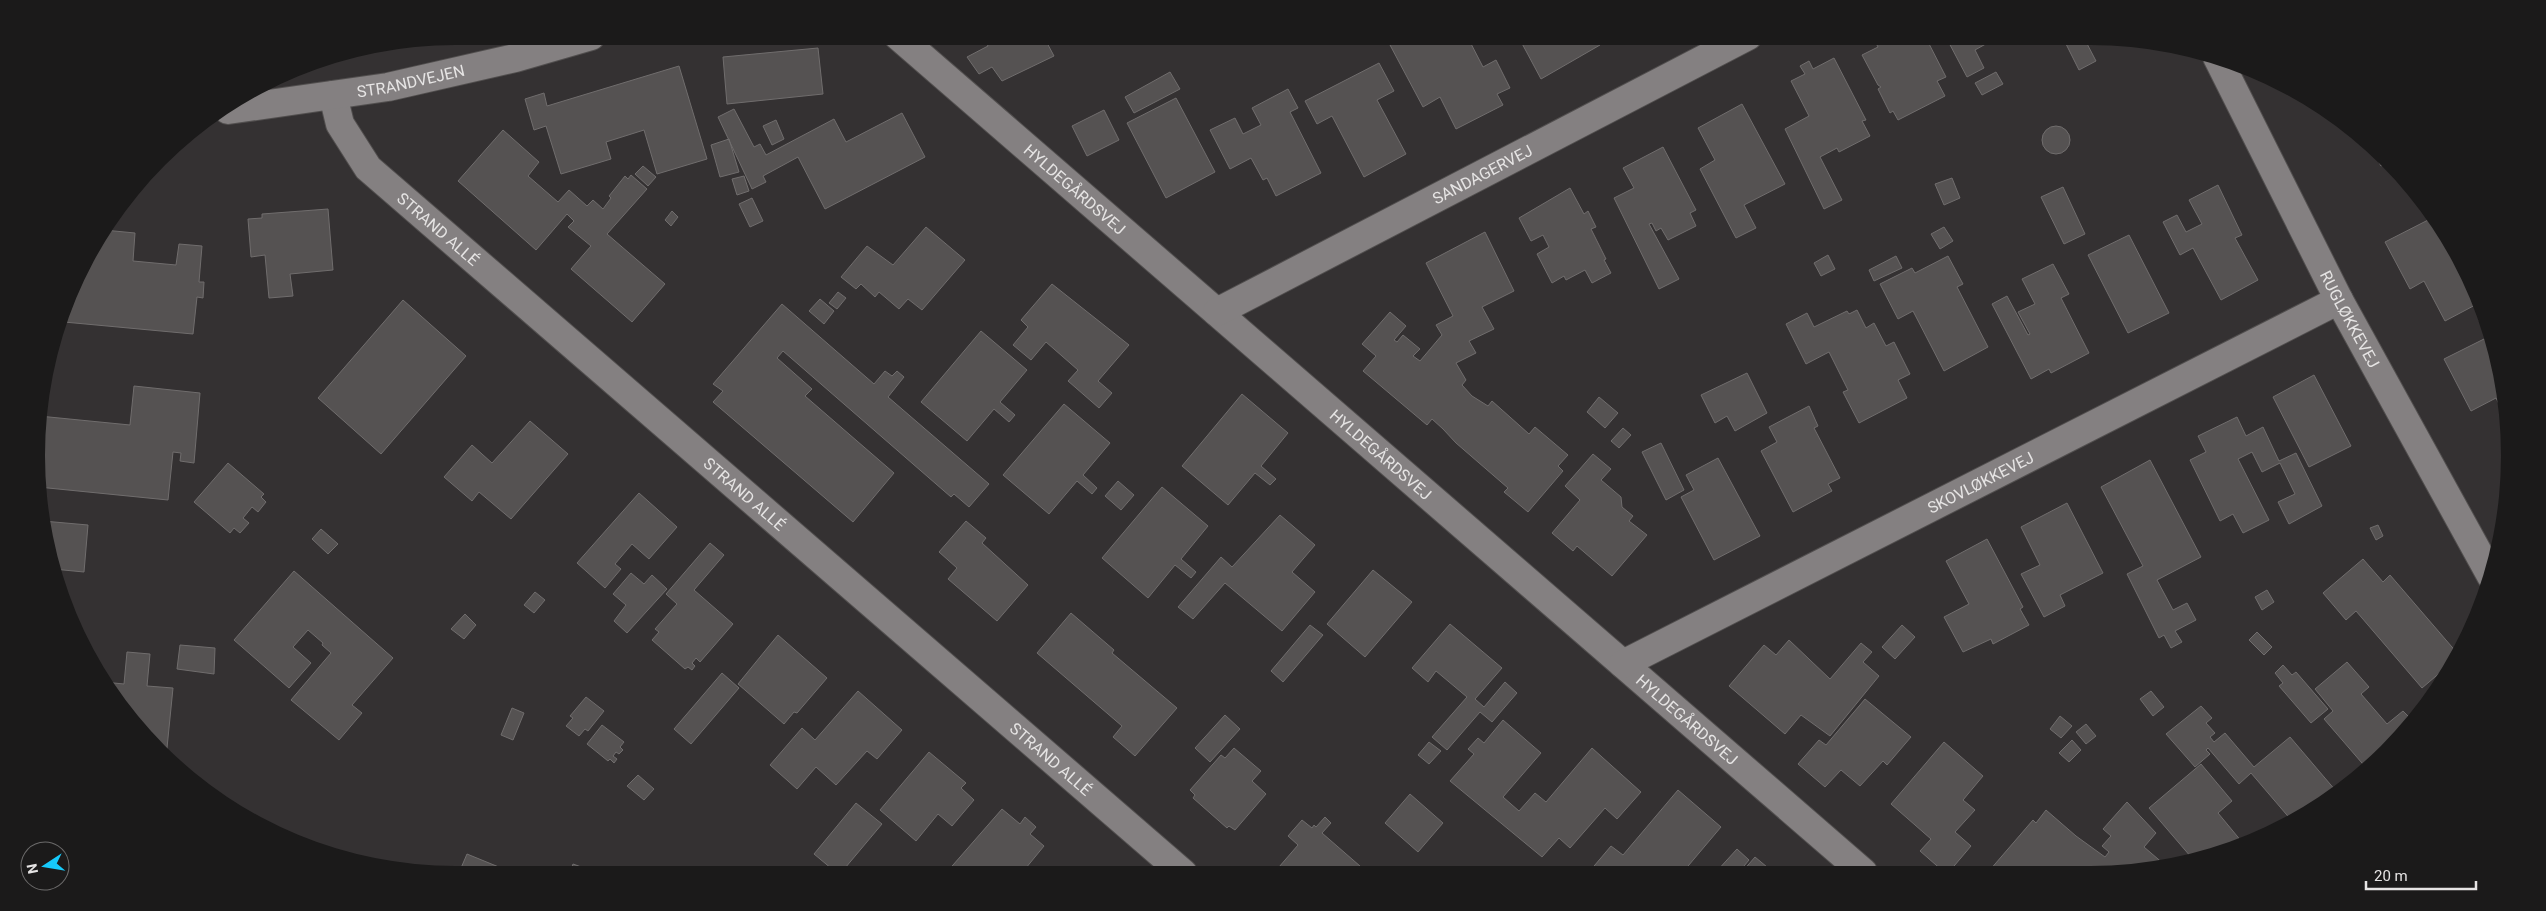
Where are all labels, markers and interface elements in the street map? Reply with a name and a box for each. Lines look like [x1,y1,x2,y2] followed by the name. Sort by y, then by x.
[355,60,466,101] street label: STRANDVEJEN
[1020,140,1130,238] street label: HYLDEGÅRDSVEJ
[1429,140,1535,208] street label: SANDAGERVEJ
[394,188,483,269] street label: STRAND ALLÉ
[2316,267,2384,371] street label: RUGLØKKEVEJ
[1326,405,1436,504] street label: HYLDEGÅRDSVEJ
[1924,447,2037,517] street label: SKOVLØKKEVEJ
[700,453,789,534] street label: STRAND ALLÉ
[1632,670,1742,769] street label: HYLDEGÅRDSVEJ
[1006,718,1096,799] street label: STRAND ALLÉ
[20,841,70,891] north arrow
[2366,858,2476,890] scale bar
[23,862,41,875] text: N
[2374,867,2408,885] text: 20 m

